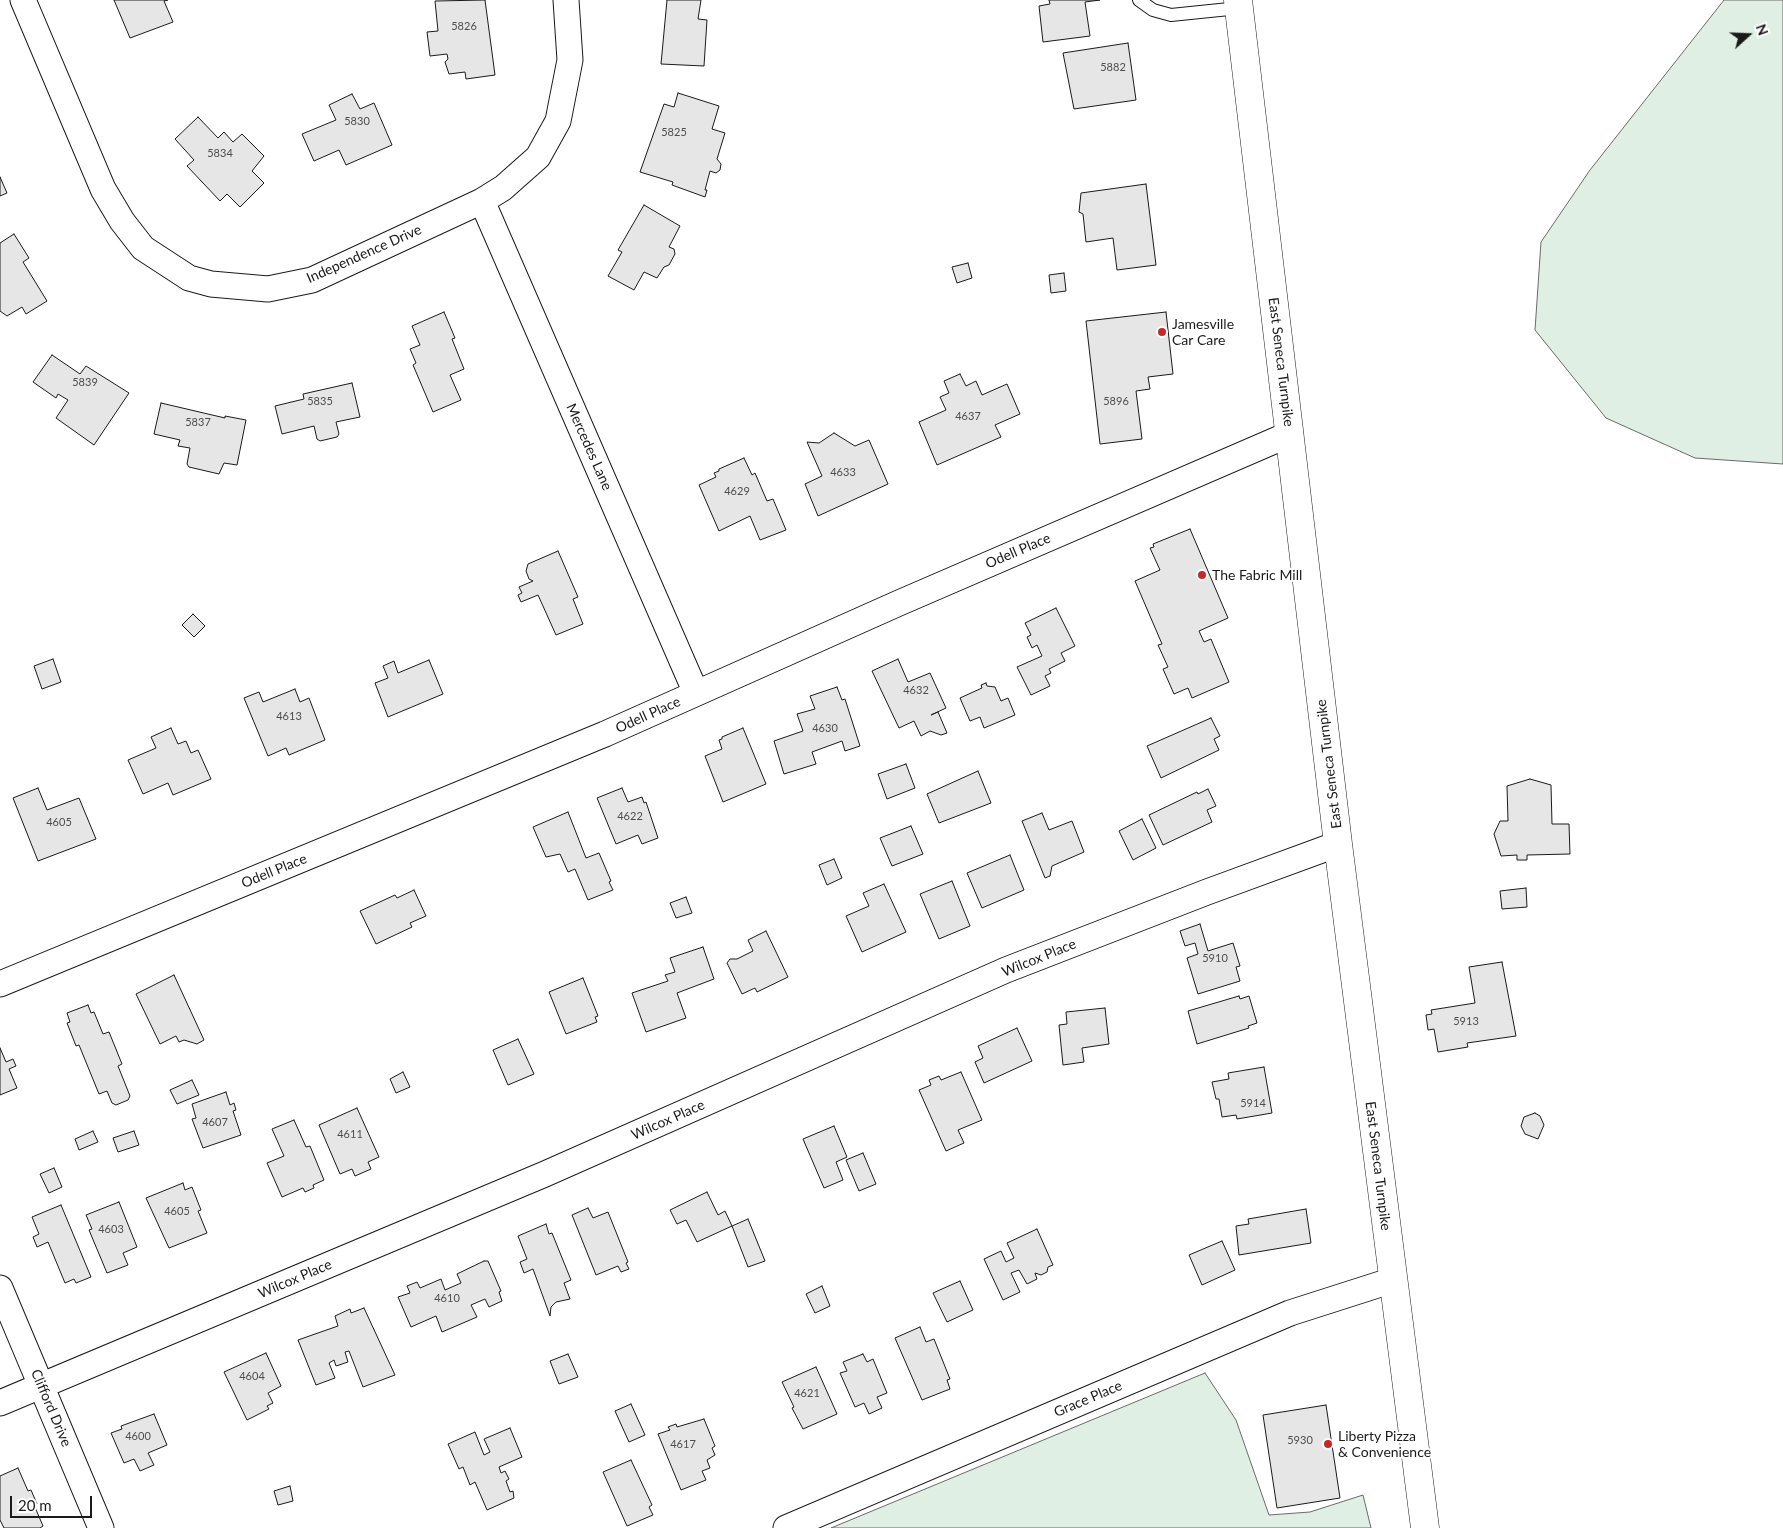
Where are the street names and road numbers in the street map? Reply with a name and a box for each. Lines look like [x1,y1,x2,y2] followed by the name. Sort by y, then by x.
[304,221,424,287] street label: Independence Drive
[1265,297,1297,427] street label: East Seneca Turnpike
[562,401,616,493] street label: Mercedes Lane
[983,530,1053,572] street label: Odell Place
[613,693,683,737] street label: Odell Place
[1313,699,1345,829] street label: East Seneca Turnpike
[239,850,309,892] street label: Odell Place
[999,936,1079,980] street label: Wilcox Place
[629,1096,707,1144] street label: Wilcox Place
[1362,1101,1394,1231] street label: East Seneca Turnpike
[256,1256,334,1302] street label: Wilcox Place
[27,1367,75,1449] street label: Clifford Drive
[1052,1377,1124,1421] street label: Grace Place

